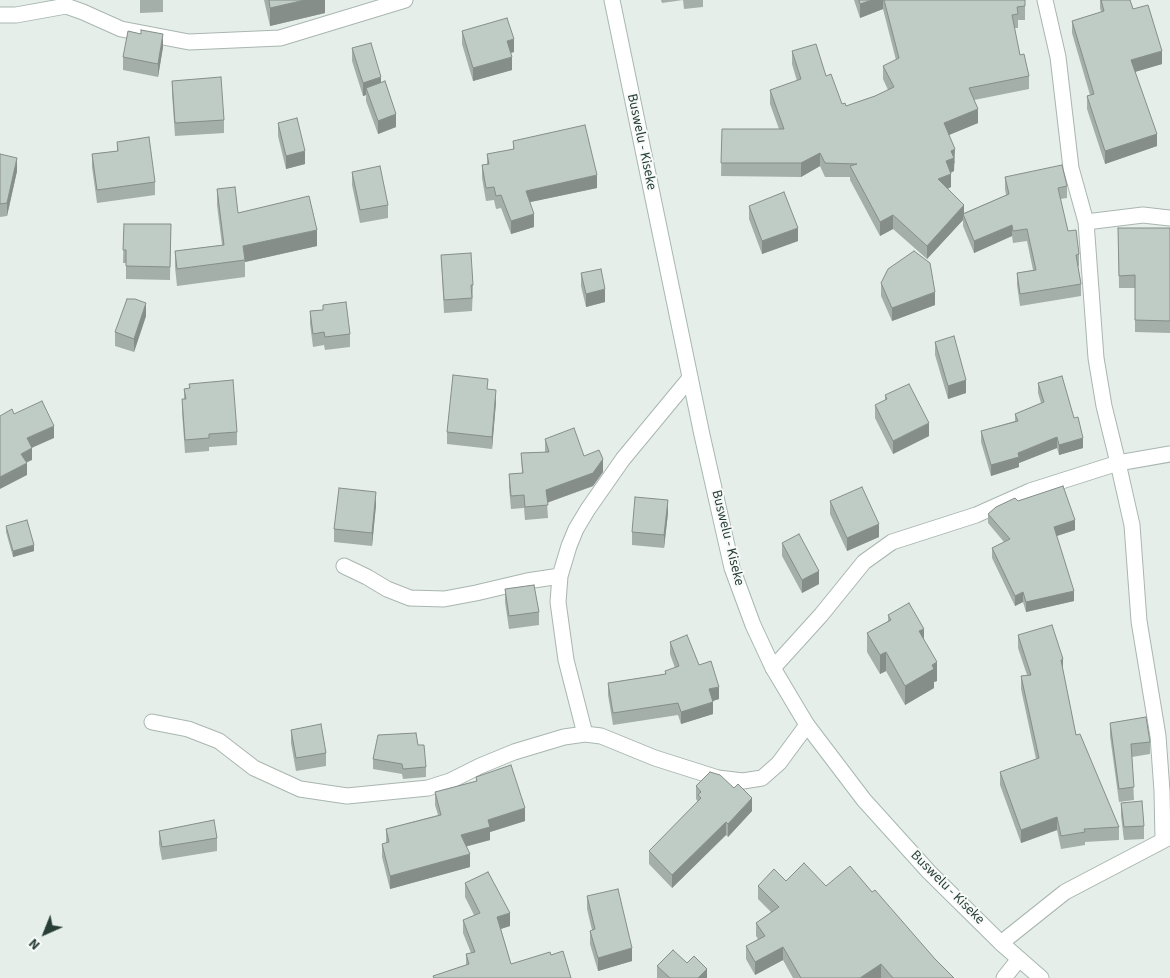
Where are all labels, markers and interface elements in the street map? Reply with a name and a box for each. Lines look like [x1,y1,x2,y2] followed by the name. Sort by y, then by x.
[623,92,659,192] street label: Buswelu - Kiseke
[707,489,747,587] street label: Buswelu - Kiseke
[906,847,988,929] street label: Buswelu - Kiseke
[20,908,70,958] north arrow
[24,933,45,954] text: N

